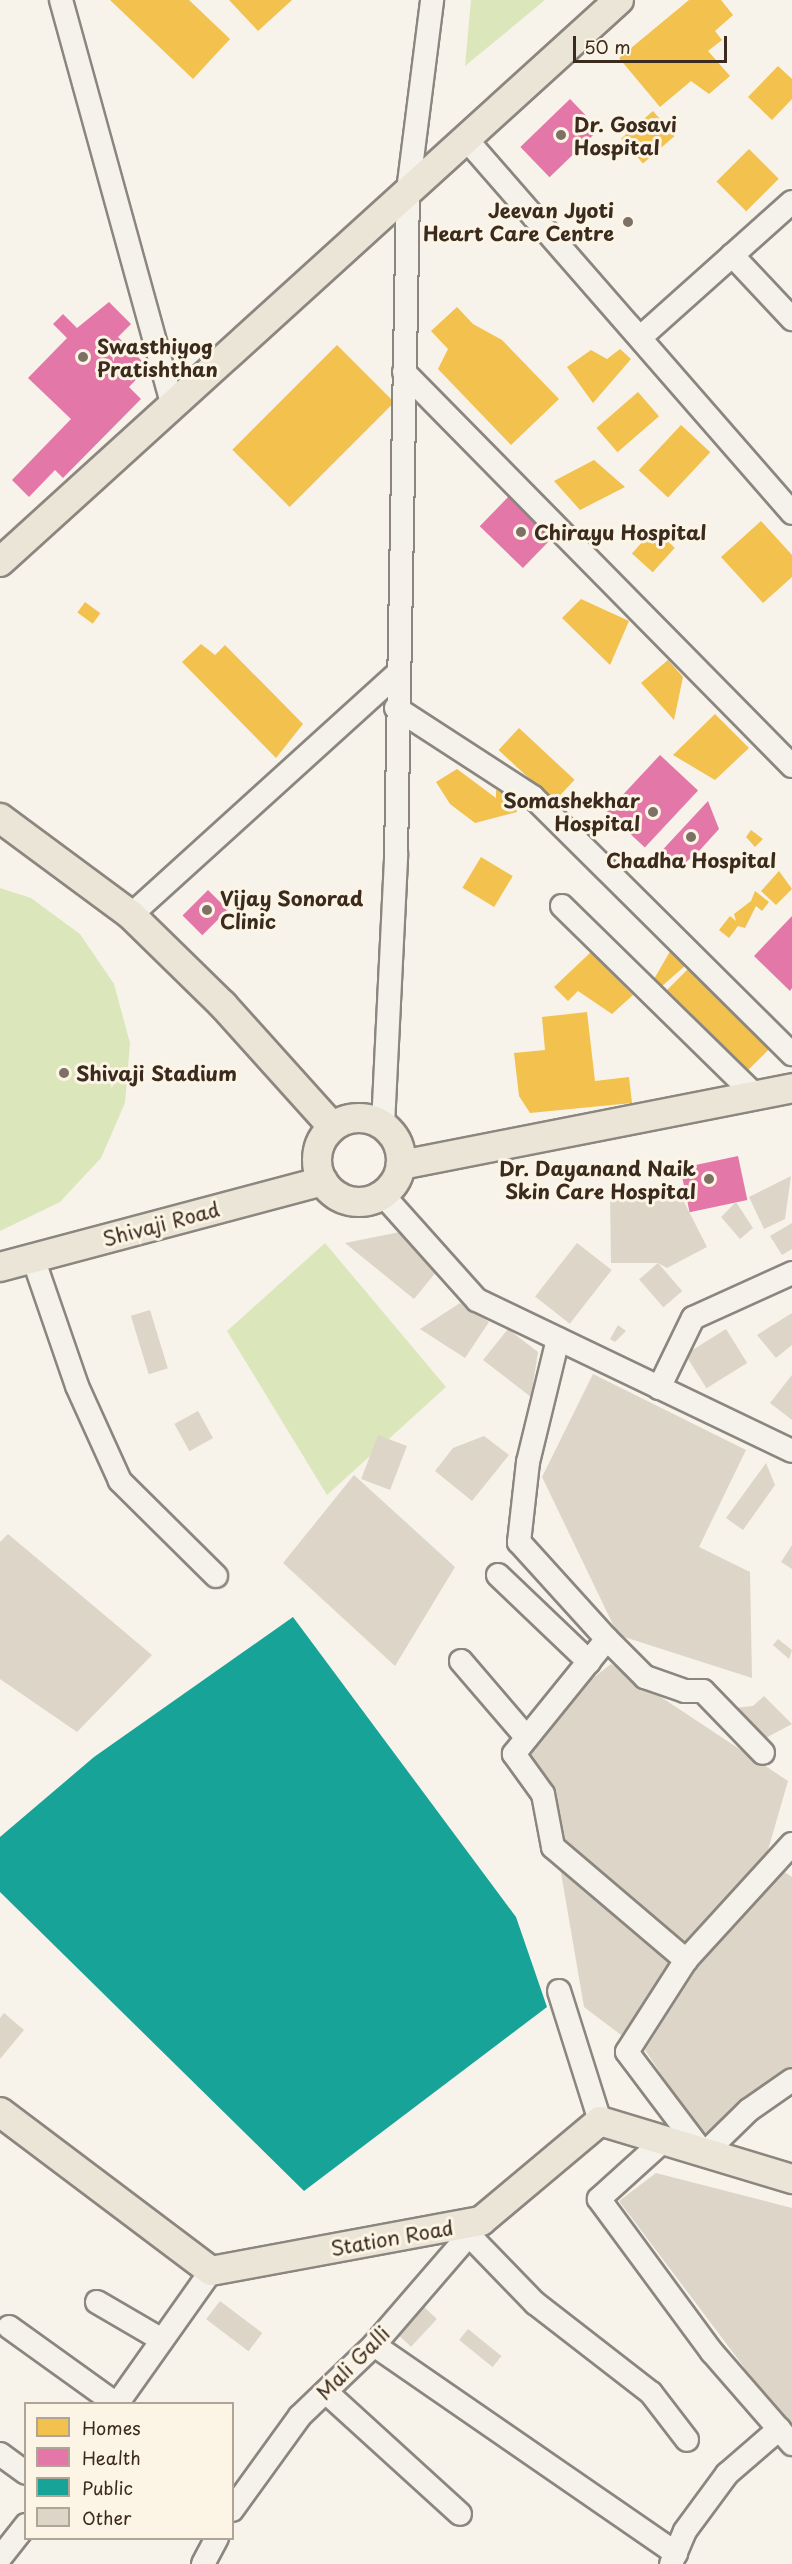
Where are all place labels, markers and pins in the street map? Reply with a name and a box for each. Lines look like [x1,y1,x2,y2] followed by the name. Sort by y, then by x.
[574,112,678,159] place label: Dr. Gosavi Hospital
[552,126,570,144] marker: Dr. Gosavi Hospital
[424,198,614,245] place label: Jeevan Jyoti Heart Care Centre
[619,213,637,231] marker: Jeevan Jyoti Heart Care Centre
[97,334,218,381] place label: Swasthiyog Pratishthan
[74,348,92,366] marker: Swasthiyog Pratishthan
[534,520,706,544] place label: Chirayu Hospital
[512,523,530,541] marker: Chirayu Hospital
[503,789,640,836] place label: Somashekhar Hospital
[644,803,662,821] marker: Somashekhar Hospital
[682,828,700,846] marker: Chadha Hospital
[605,848,777,872] place label: Chadha Hospital
[220,886,363,933] place label: Vijay Sonorad Clinic
[198,901,216,919] marker: Vijay Sonorad Clinic
[76,1061,236,1085] place label: Shivaji Stadium
[57,1066,71,1080] marker: Shivaji Stadium
[498,1156,696,1203] place label: Dr. Dayanand Naik Skin Care Hospital
[700,1170,718,1188] marker: Dr. Dayanand Naik Skin Care Hospital

